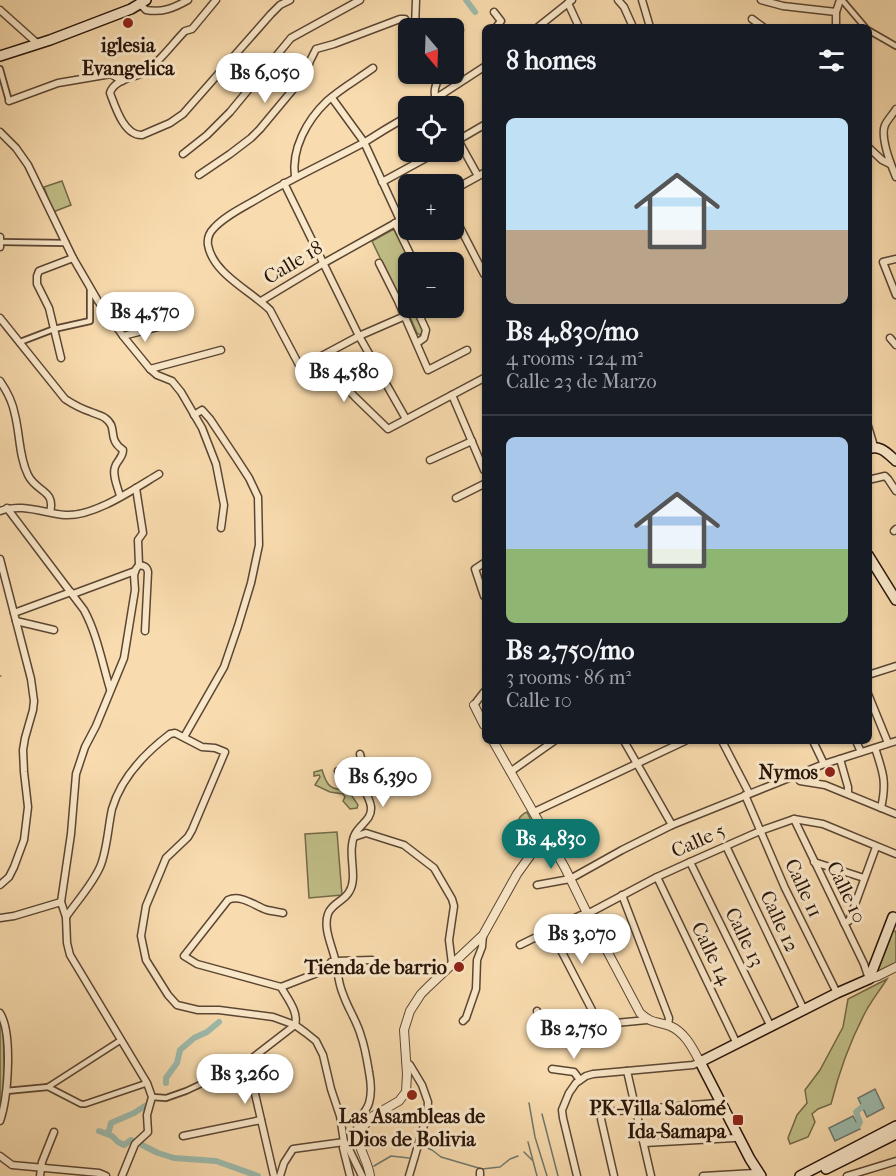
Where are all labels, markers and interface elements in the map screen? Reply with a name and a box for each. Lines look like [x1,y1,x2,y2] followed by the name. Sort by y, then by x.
[121,16,135,30] marker: iglesia Evangelica
[398,18,464,84] north arrow
[398,18,464,318] map controls
[82,34,175,80] place label: iglesia Evangelica
[815,44,848,77] icon: filters
[506,45,596,76] text: 8 homes
[203,53,327,104] pin: Bs 6,050
[230,61,300,84] text: Bs 6,050
[398,96,464,162] button: locate
[623,157,731,265] icon: home
[398,174,464,240] button: +
[259,236,327,289] street label: Calle 18
[398,252,464,318] button: −
[83,292,207,343] pin: Bs 4,570
[110,300,180,323] text: Bs 4,570
[506,316,639,347] text: Bs 4,830/mo
[506,347,643,370] text: 4 rooms · 124 m²
[282,352,406,403] pin: Bs 4,580
[309,360,379,383] text: Bs 4,580
[506,370,657,393] text: Calle 23 de Marzo
[623,476,731,584] icon: home
[506,635,634,666] text: Bs 2,750/mo
[506,666,631,689] text: 3 rooms · 86 m²
[506,689,572,712] text: Calle 10
[321,757,445,808] pin: Bs 6,390
[759,761,819,784] place label: Nymos
[348,765,418,788] text: Bs 6,390
[823,765,837,779] marker: Nymos
[668,818,729,862] street label: Calle 5
[489,819,613,870] pin: Bs 4,830
[516,827,586,850] text: Bs 4,830
[780,855,827,921] street label: Calle 11
[822,858,871,927] street label: Calle 10
[755,887,804,956] street label: Calle 12
[720,904,769,971] street label: Calle 13
[520,914,644,965] pin: Bs 3,070
[687,918,737,989] street label: Calle 14
[548,922,616,945] text: Bs 3,070
[304,956,447,979] place label: Tienda de barrio
[452,960,466,974] marker: Tienda de barrio
[512,1009,636,1060] pin: Bs 2,750
[540,1017,608,1040] text: Bs 2,750
[183,1054,307,1105] pin: Bs 3,260
[210,1062,280,1085] text: Bs 3,260
[405,1088,419,1102] marker: Las Asambleas de Dios de Bolivia
[589,1097,727,1143] place label: PK-Villa Salomé Ida-Samapa
[339,1105,485,1151] place label: Las Asambleas de Dios de Bolivia
[731,1113,745,1127] marker: PK-Villa Salomé Ida-Samapa

